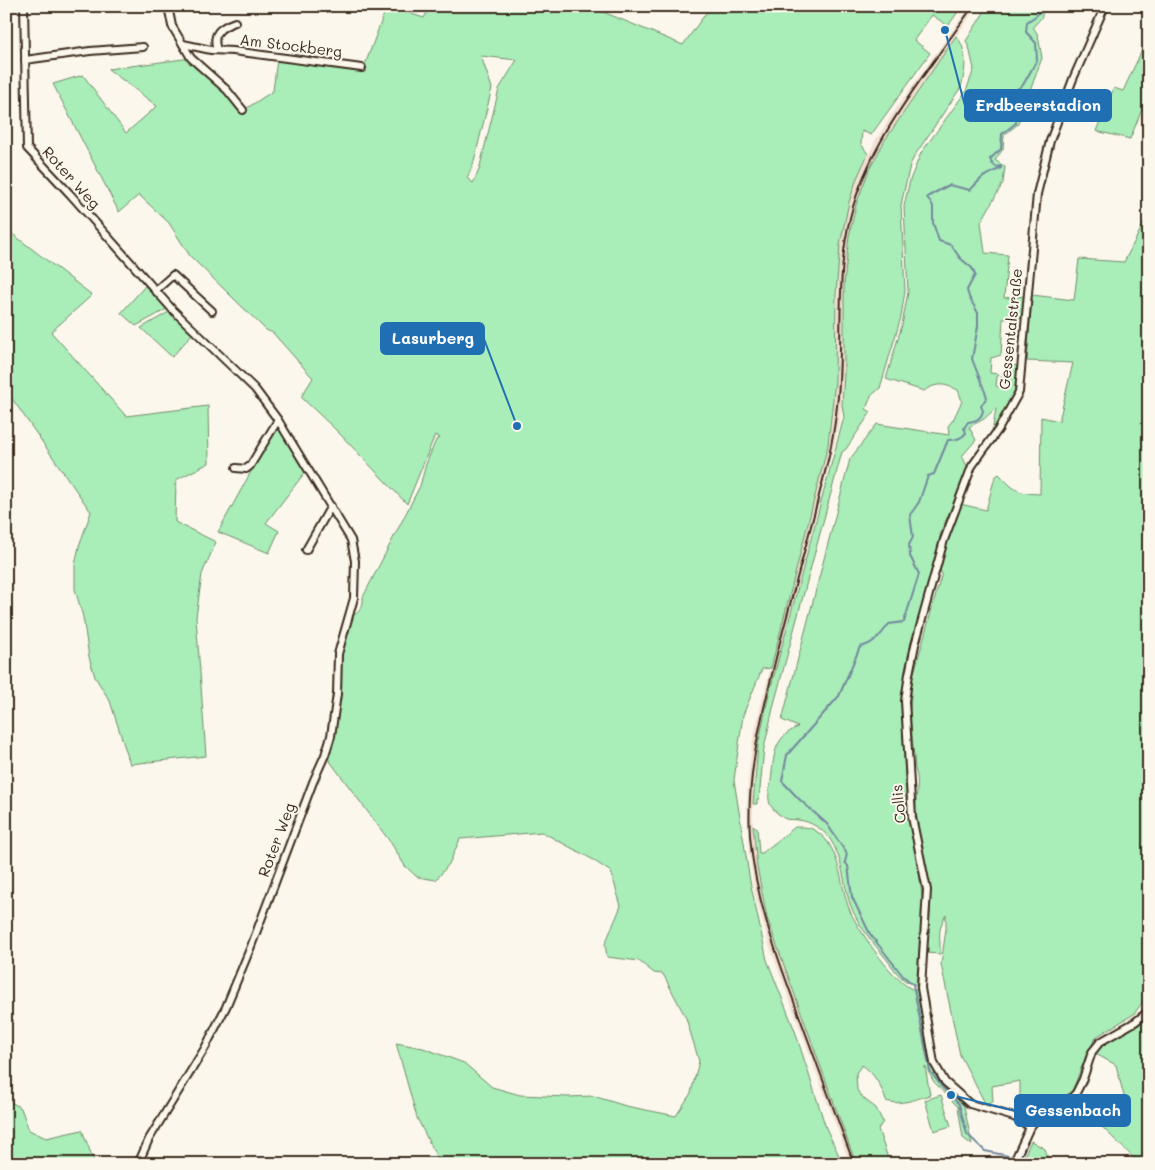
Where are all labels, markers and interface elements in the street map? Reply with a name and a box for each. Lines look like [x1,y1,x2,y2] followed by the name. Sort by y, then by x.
[239,29,344,61] street label: Am Stockberg
[965,90,1111,121] callout: Erdbeerstadion
[975,94,1101,115] text: Erdbeerstadion
[38,142,105,213] street label: Roter Weg
[994,267,1026,391] street label: Gessentalstraße
[381,323,484,354] callout: Lasurberg
[392,327,474,348] text: Lasurberg
[886,784,910,825] street label: Collis
[253,799,299,880] street label: Roter Weg
[1015,1095,1130,1126] callout: Gessenbach
[1025,1099,1121,1120] text: Gessenbach

